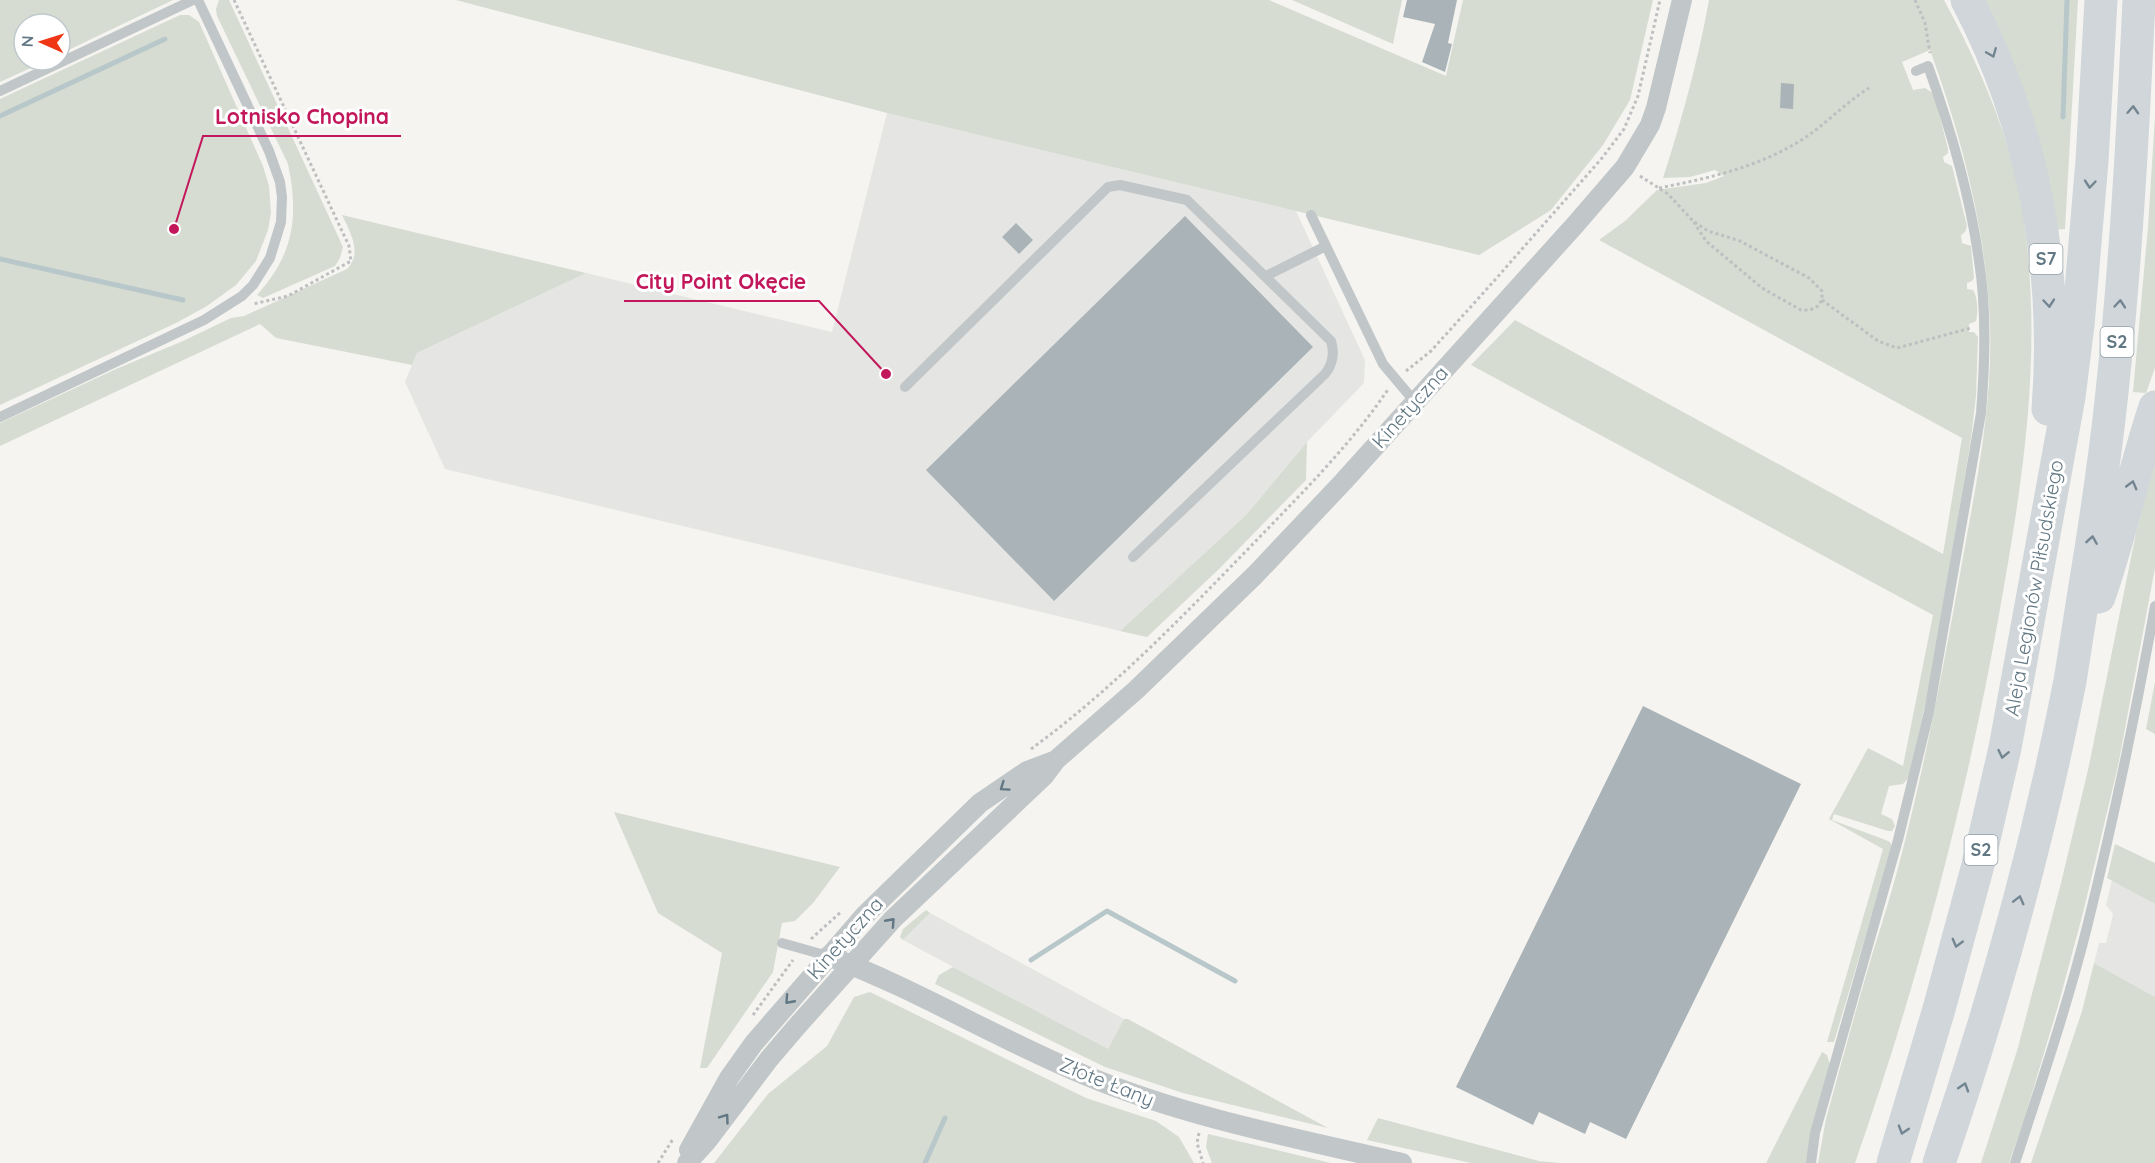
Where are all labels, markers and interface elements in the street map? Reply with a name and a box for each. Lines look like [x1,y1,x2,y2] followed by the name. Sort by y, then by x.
[12,12,72,72] north arrow
[17,35,37,48] text: N
[1985,47,1998,57] one-way arrow
[203,97,401,136] callout: Lotnisko Chopina
[215,103,389,129] text: Lotnisko Chopina
[2127,105,2140,114] one-way arrow
[2084,180,2097,189] one-way arrow
[2030,244,2062,274] road number: S7
[624,262,819,301] callout: City Point Okęcie
[636,268,806,294] text: City Point Okęcie
[2043,299,2056,308] one-way arrow
[2113,300,2126,309] one-way arrow
[2100,327,2134,357] road number: S2
[1366,360,1453,453] street label: Kinetyczna
[1999,458,2068,718] street label: Aleja Legionów Piłsudskiego
[2124,480,2137,490] one-way arrow
[2086,535,2098,544] one-way arrow
[1998,748,2011,758] one-way arrow
[1000,780,1011,791] one-way arrow
[1964,835,1998,865] road number: S2
[801,891,888,984] street label: Kinetyczna
[2012,896,2024,906] one-way arrow
[884,918,895,928] one-way arrow
[1951,938,1964,948] one-way arrow
[785,993,796,1004] one-way arrow
[1056,1051,1158,1112] street label: Złote Łany
[1957,1082,1969,1093] one-way arrow
[717,1113,728,1124] one-way arrow
[1898,1124,1910,1135] one-way arrow

